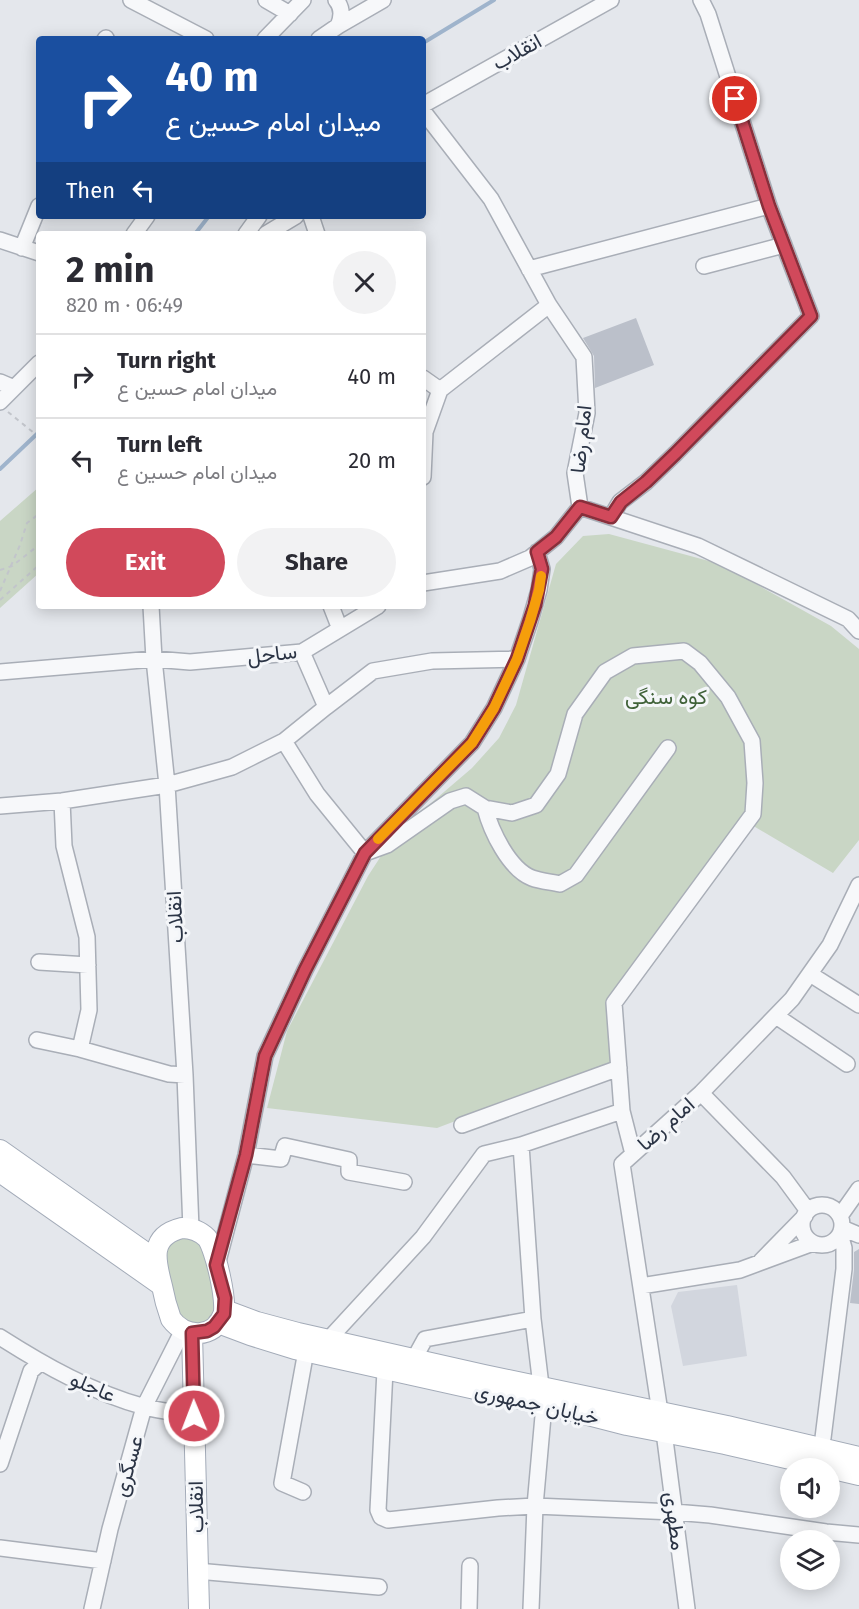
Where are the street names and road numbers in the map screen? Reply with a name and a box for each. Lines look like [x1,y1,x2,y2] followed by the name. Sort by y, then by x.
[488,28,546,76] street label: انقلاب
[565,404,598,474] street label: امام رضا
[246,638,298,670] street label: ساحل
[161,890,189,944] street label: انقلاب
[632,1092,701,1157] street label: امام رضا
[66,1366,120,1408] street label: عاجلو
[472,1377,602,1431] street label: خیابان جمهوری
[107,1432,149,1500] street label: عسگری
[183,1481,209,1533] street label: انقلاب
[659,1490,691,1552] street label: مطهری

